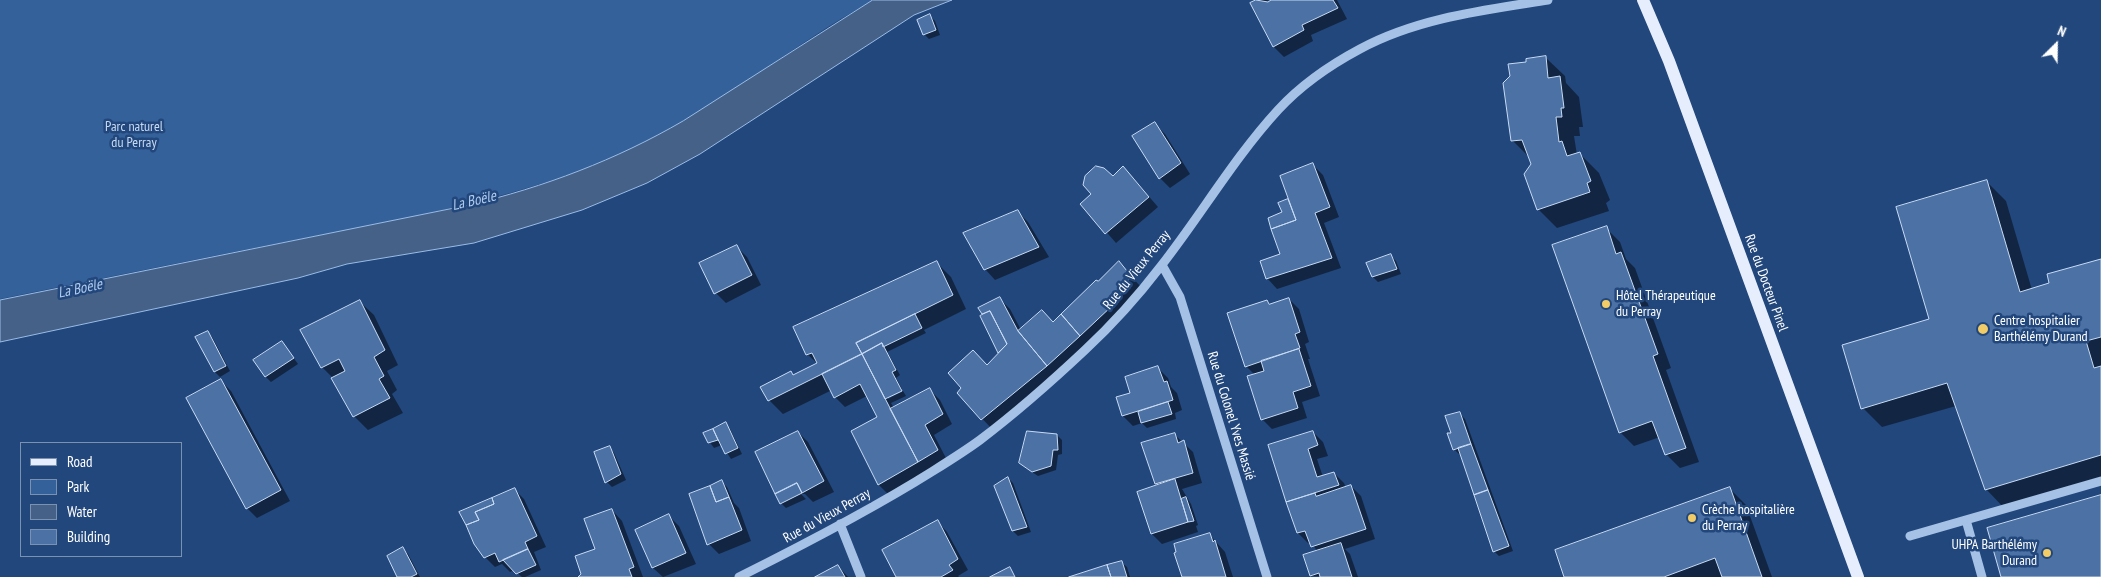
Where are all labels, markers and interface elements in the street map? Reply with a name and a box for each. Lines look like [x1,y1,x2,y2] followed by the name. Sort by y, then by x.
[2031,20,2081,70] north arrow
[2055,21,2069,41] text: N
[105,119,163,152] park label: Parc naturel du Perray
[450,187,498,215] water label: La Boële
[1100,227,1174,313] street label: Rue du Vieux Perray
[1741,232,1791,334] street label: Rue du Docteur Pinel
[56,276,104,302] water label: La Boële
[1616,288,1716,321] place label: Hôtel Thérapeutique du Perray
[1600,298,1612,310] marker: Hôtel Thérapeutique du Perray
[1994,313,2088,346] place label: Centre hospitalier Barthélémy Durand
[1976,322,1990,336] marker: Centre hospitalier Barthélémy Durand
[1203,350,1259,482] street label: Rue du Colonel Yves Massié
[20,442,182,557] legend
[67,452,93,471] text: Road
[67,477,89,496] text: Park
[781,485,873,547] street label: Rue du Vieux Perray
[67,502,97,521] text: Water
[1702,502,1795,534] place label: Crèche hospitalière du Perray
[1686,512,1698,524] marker: Crèche hospitalière du Perray
[67,527,110,546] text: Building
[1951,537,2037,570] place label: UHPA Barthélémy Durand
[2041,547,2053,559] marker: UHPA Barthélémy Durand

